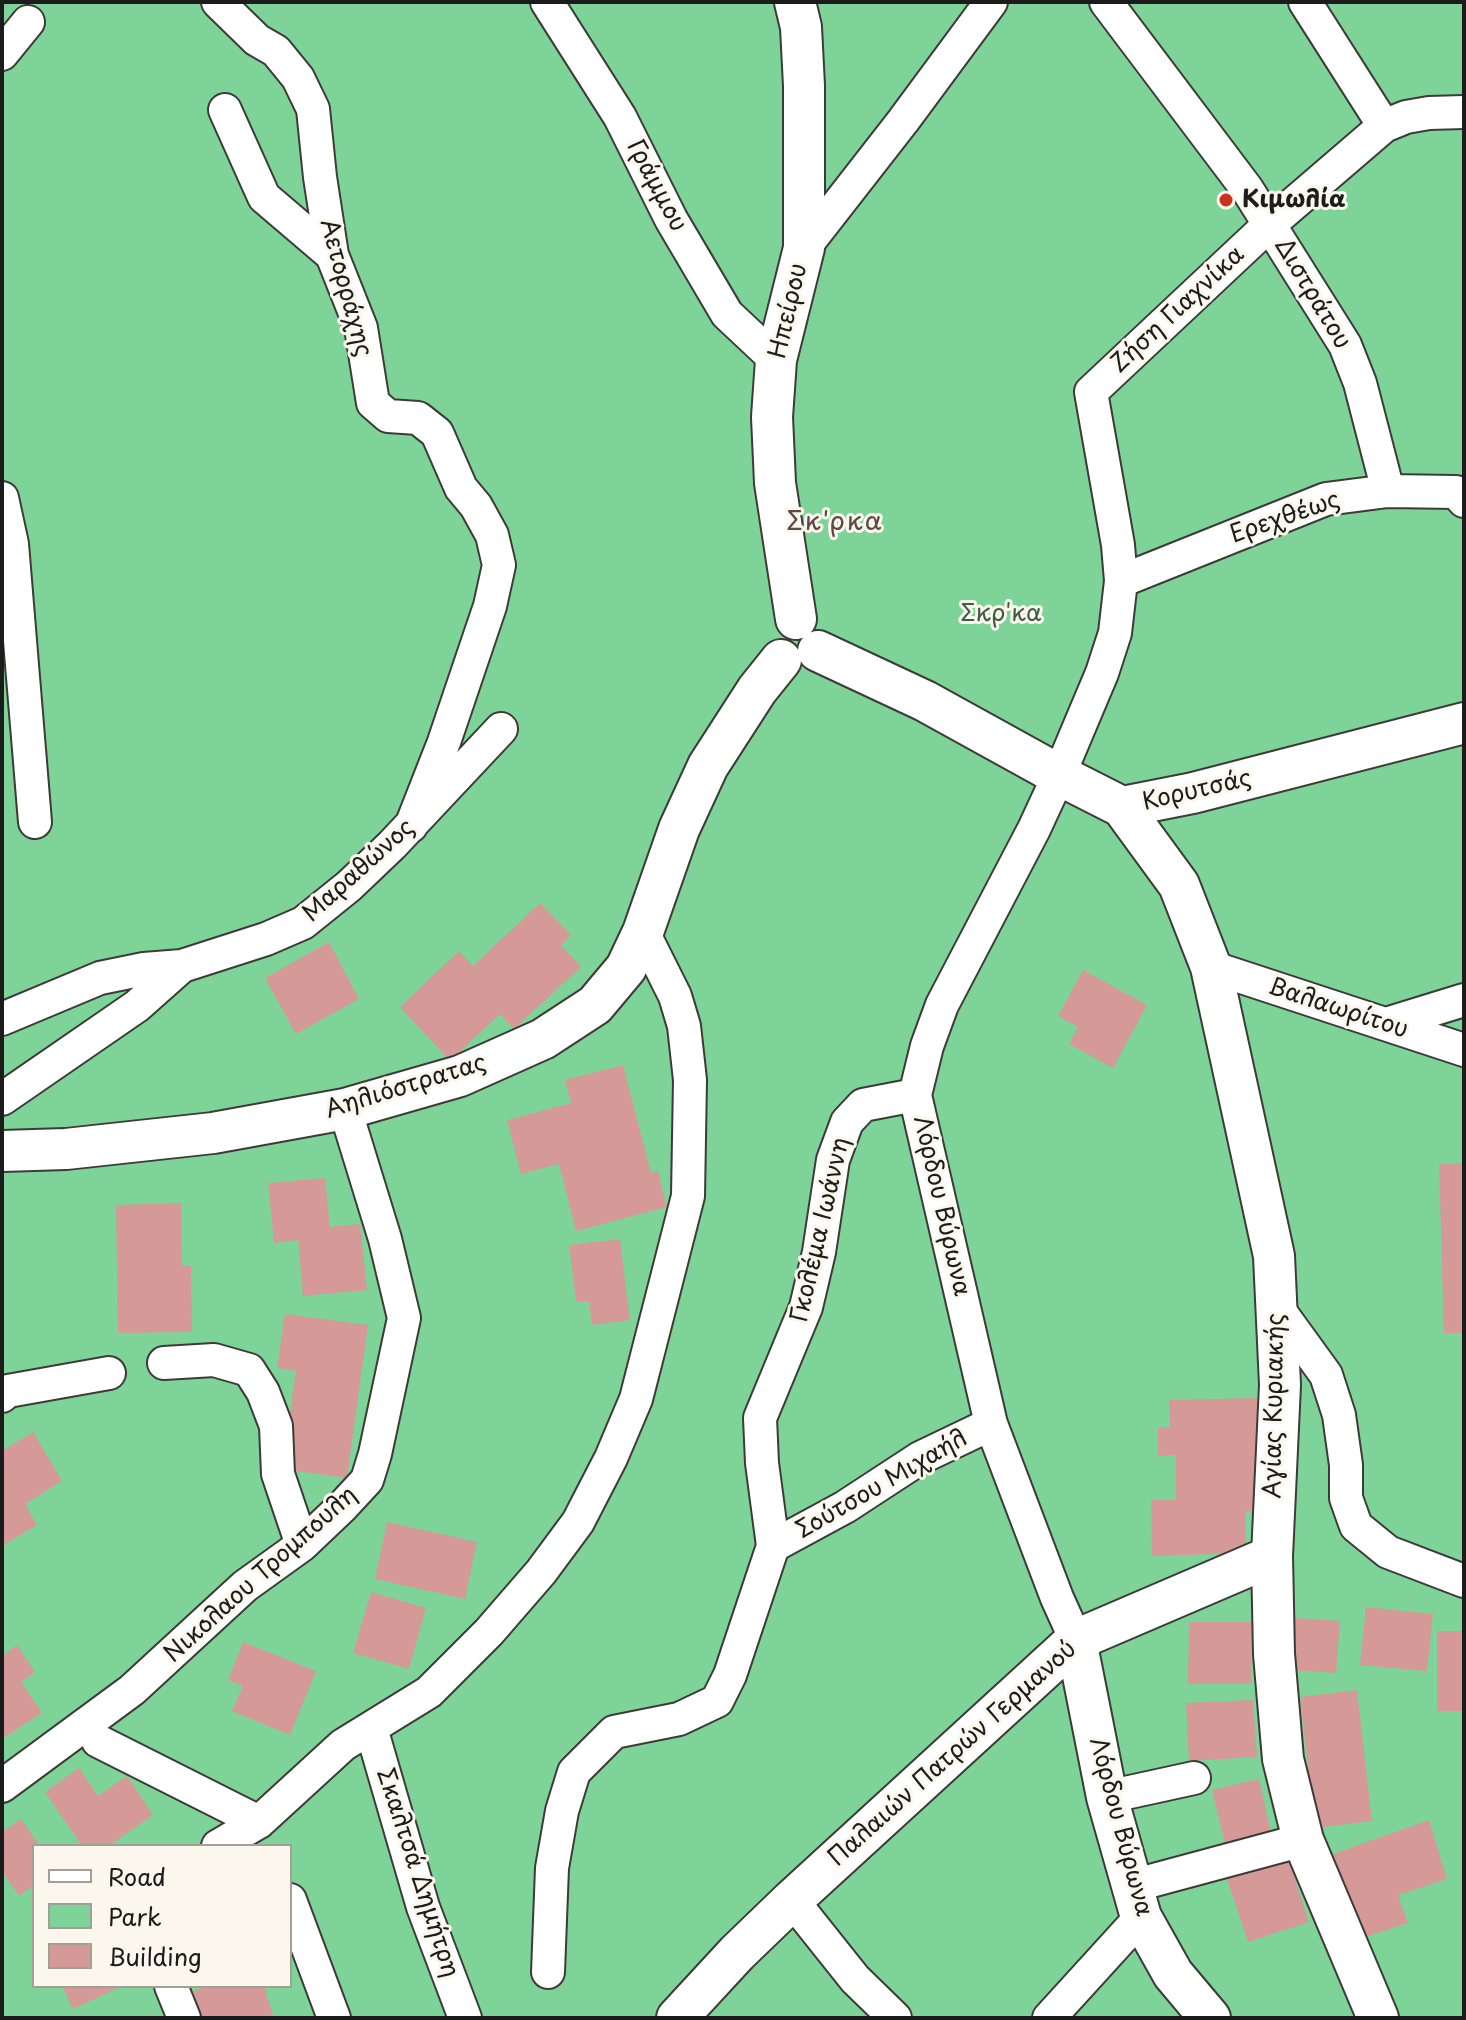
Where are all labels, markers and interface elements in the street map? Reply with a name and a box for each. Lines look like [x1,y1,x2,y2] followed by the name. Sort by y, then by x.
[620,135,692,237] street label: Γράμμου
[1242,186,1346,214] place label: Κιμωλία
[1217,191,1235,209] marker: Κιμωλία
[313,216,377,360] street label: Αετορράχης
[1268,234,1356,354] street label: Διστράτου
[1105,241,1251,379] street label: Ζήση Γιαχνίκα
[764,261,814,361] street label: Ηπείρου
[1226,486,1344,550] street label: Ερεχθέως
[786,507,884,539] district label: Σκ'ρκα
[960,600,1042,628] park label: Σκρ'κα
[1140,765,1254,817] street label: Κορυτσάς
[297,814,421,928] street label: Μαραθώνος
[1264,973,1412,1045] street label: Βαλαωρίτου
[322,1049,490,1125] street label: Αηλιόστρατας
[906,1113,976,1299] street label: Λόρδου Βύρωνα
[786,1135,856,1325] street label: Γκολέμα Ιωάννη
[1259,1313,1291,1499] street label: Αγίας Κυριακής
[791,1424,973,1546] street label: Σούτσου Μιχαήλ
[159,1481,363,1669] street label: Νικολαου Τρομπουλη
[823,1635,1083,1873] street label: Παλαιών Πατρών Γερμανού
[1082,1734,1158,1920] street label: Λόρδου Βύρωνα
[370,1765,464,1981] street label: Σκαλτσά Δημήτρη
[32,1844,292,1988] legend
[108,1858,166,1894] text: Road
[108,1898,162,1934] text: Park
[108,1938,202,1974] text: Building

